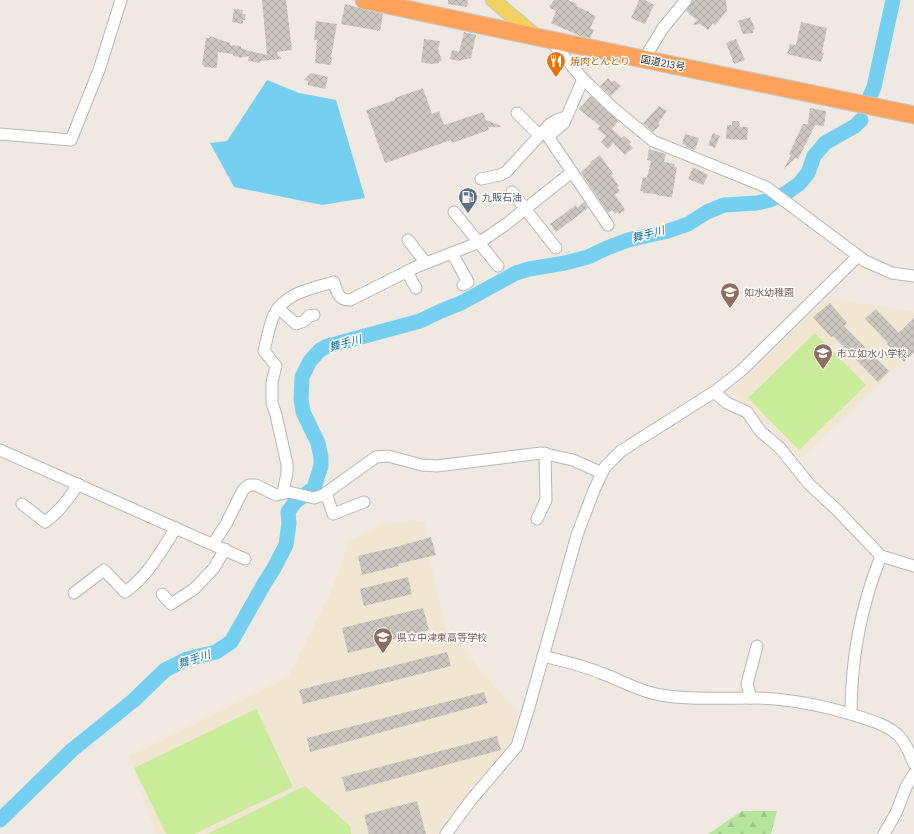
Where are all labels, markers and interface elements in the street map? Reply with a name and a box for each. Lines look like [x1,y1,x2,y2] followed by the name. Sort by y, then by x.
[545,50,567,78] restaurant icon: 焼肉とんとり
[640,52,686,74] street label: 国道213号
[570,55,630,68] place label: 焼肉とんとり
[457,186,479,214] fuel station icon: 九販石油
[482,191,522,204] place label: 九販石油
[630,223,667,245] water label: 舞手川
[719,281,741,309] school or university icon: 如水幼稚園
[744,286,794,299] place label: 如水幼稚園
[327,331,364,354] water label: 舞手川
[812,342,834,370] school or university icon: 市立如水小学校
[837,347,907,360] place label: 市立如水小学校
[372,626,394,654] school or university icon: 県立中津東高等学校
[397,631,487,644] place label: 県立中津東高等学校
[176,647,213,671] water label: 舞手川

